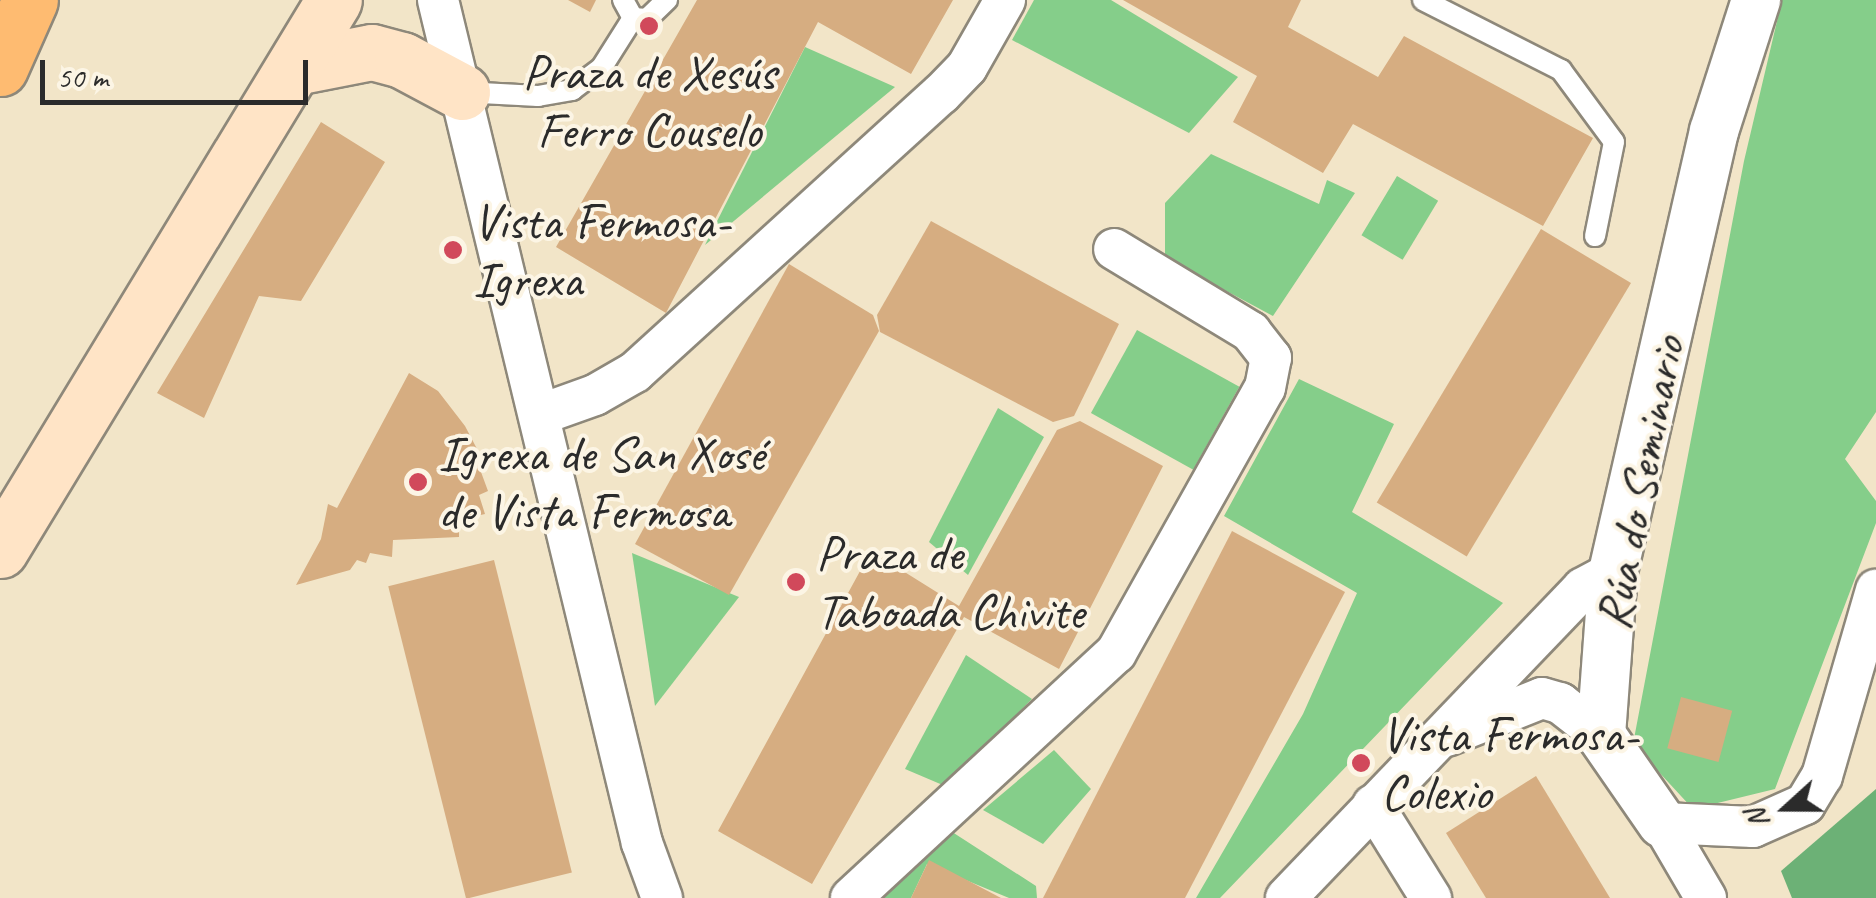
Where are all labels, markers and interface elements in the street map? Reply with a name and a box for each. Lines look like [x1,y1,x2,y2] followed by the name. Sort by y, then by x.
[638,15,660,37] marker: Praza de Xesús Ferro Couselo
[45,40,312,102] scale bar
[522,42,776,160] place label: Praza de Xesús Ferro Couselo
[57,58,108,96] text: 50 m
[473,191,731,308] place label: Vista Fermosa- Igrexa
[442,239,464,261] marker: Vista Fermosa- Igrexa
[1583,333,1697,633] street label: Rúa do Seminario
[438,423,764,540] place label: Igrexa de San Xosé de Vista Fermosa
[407,471,429,493] marker: Igrexa de San Xosé de Vista Fermosa
[816,523,1085,640] place label: Praza de Taboada Chivite
[785,571,807,593] marker: Praza de Taboada Chivite
[1381,704,1639,822] place label: Vista Fermosa- Colexio
[1350,752,1372,774] marker: Vista Fermosa- Colexio
[1736,758,1836,858] north arrow
[1738,805,1777,833] text: N

